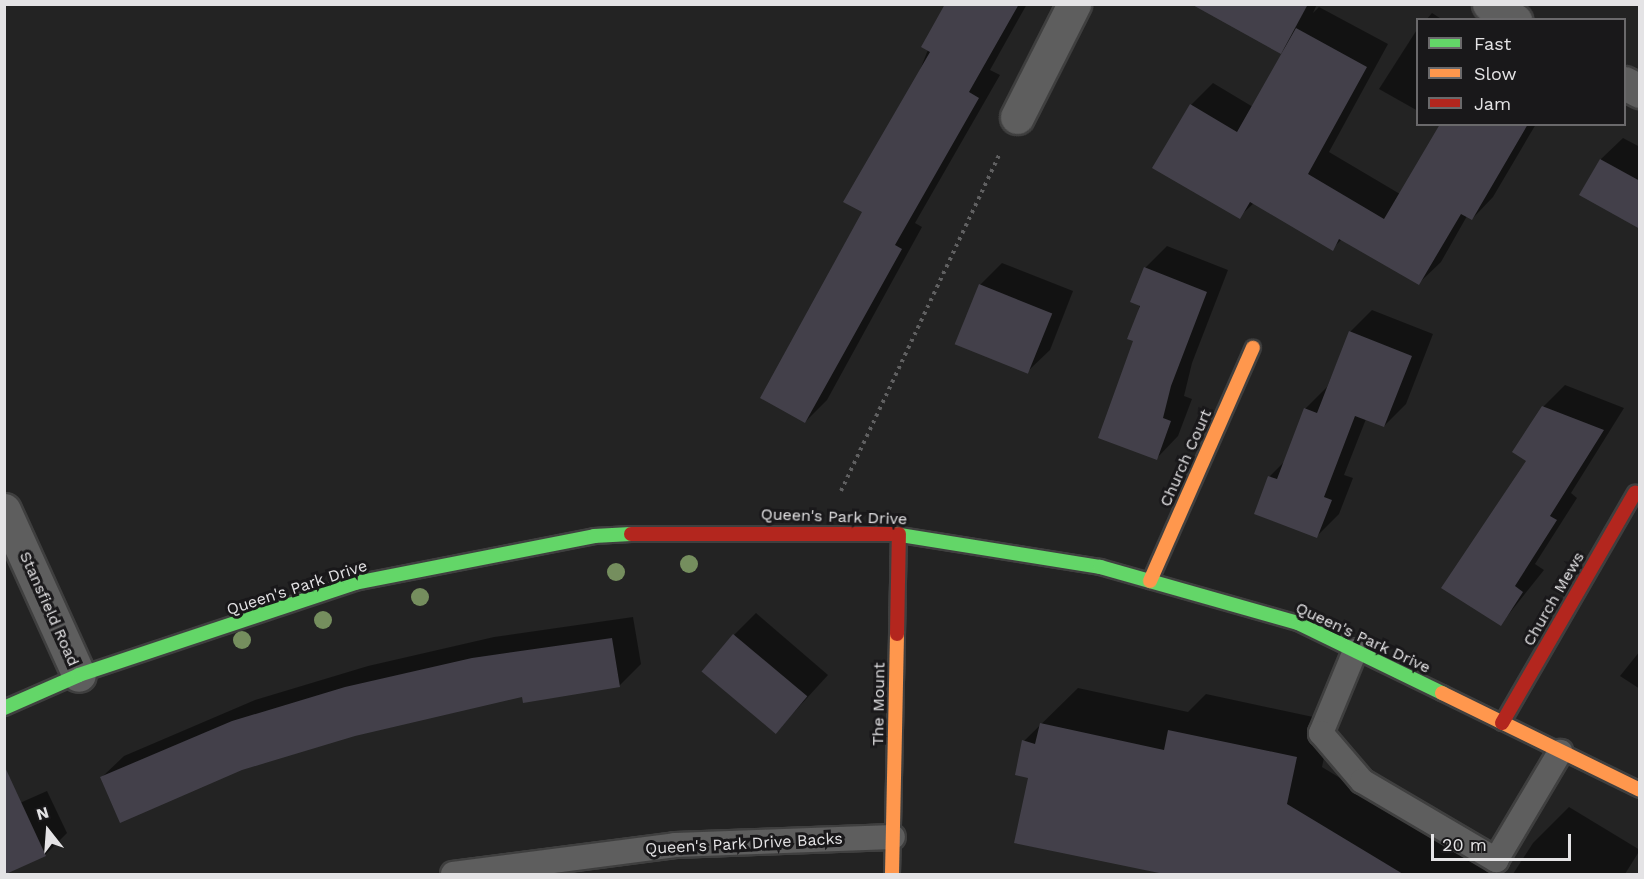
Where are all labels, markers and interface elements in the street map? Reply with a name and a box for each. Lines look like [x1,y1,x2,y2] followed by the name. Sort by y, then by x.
[1416,18,1626,126] legend
[1474,33,1511,54] text: Fast
[1474,63,1517,84] text: Slow
[1474,93,1511,114] text: Jam
[1156,406,1216,510] street label: Church Court
[760,505,908,529] street label: Queen's Park Drive
[1519,548,1589,650] street label: Church Mews
[15,549,83,669] street label: Stansfield Road
[224,556,370,620] street label: Queen's Park Drive
[1292,598,1434,678] street label: Queen's Park Drive
[869,662,889,746] street label: The Mount
[18,801,78,861] north arrow
[34,802,51,824] text: N
[1434,822,1574,860] scale bar
[645,829,843,859] street label: Queen's Park Drive Backs
[1442,834,1487,855] text: 20 m

